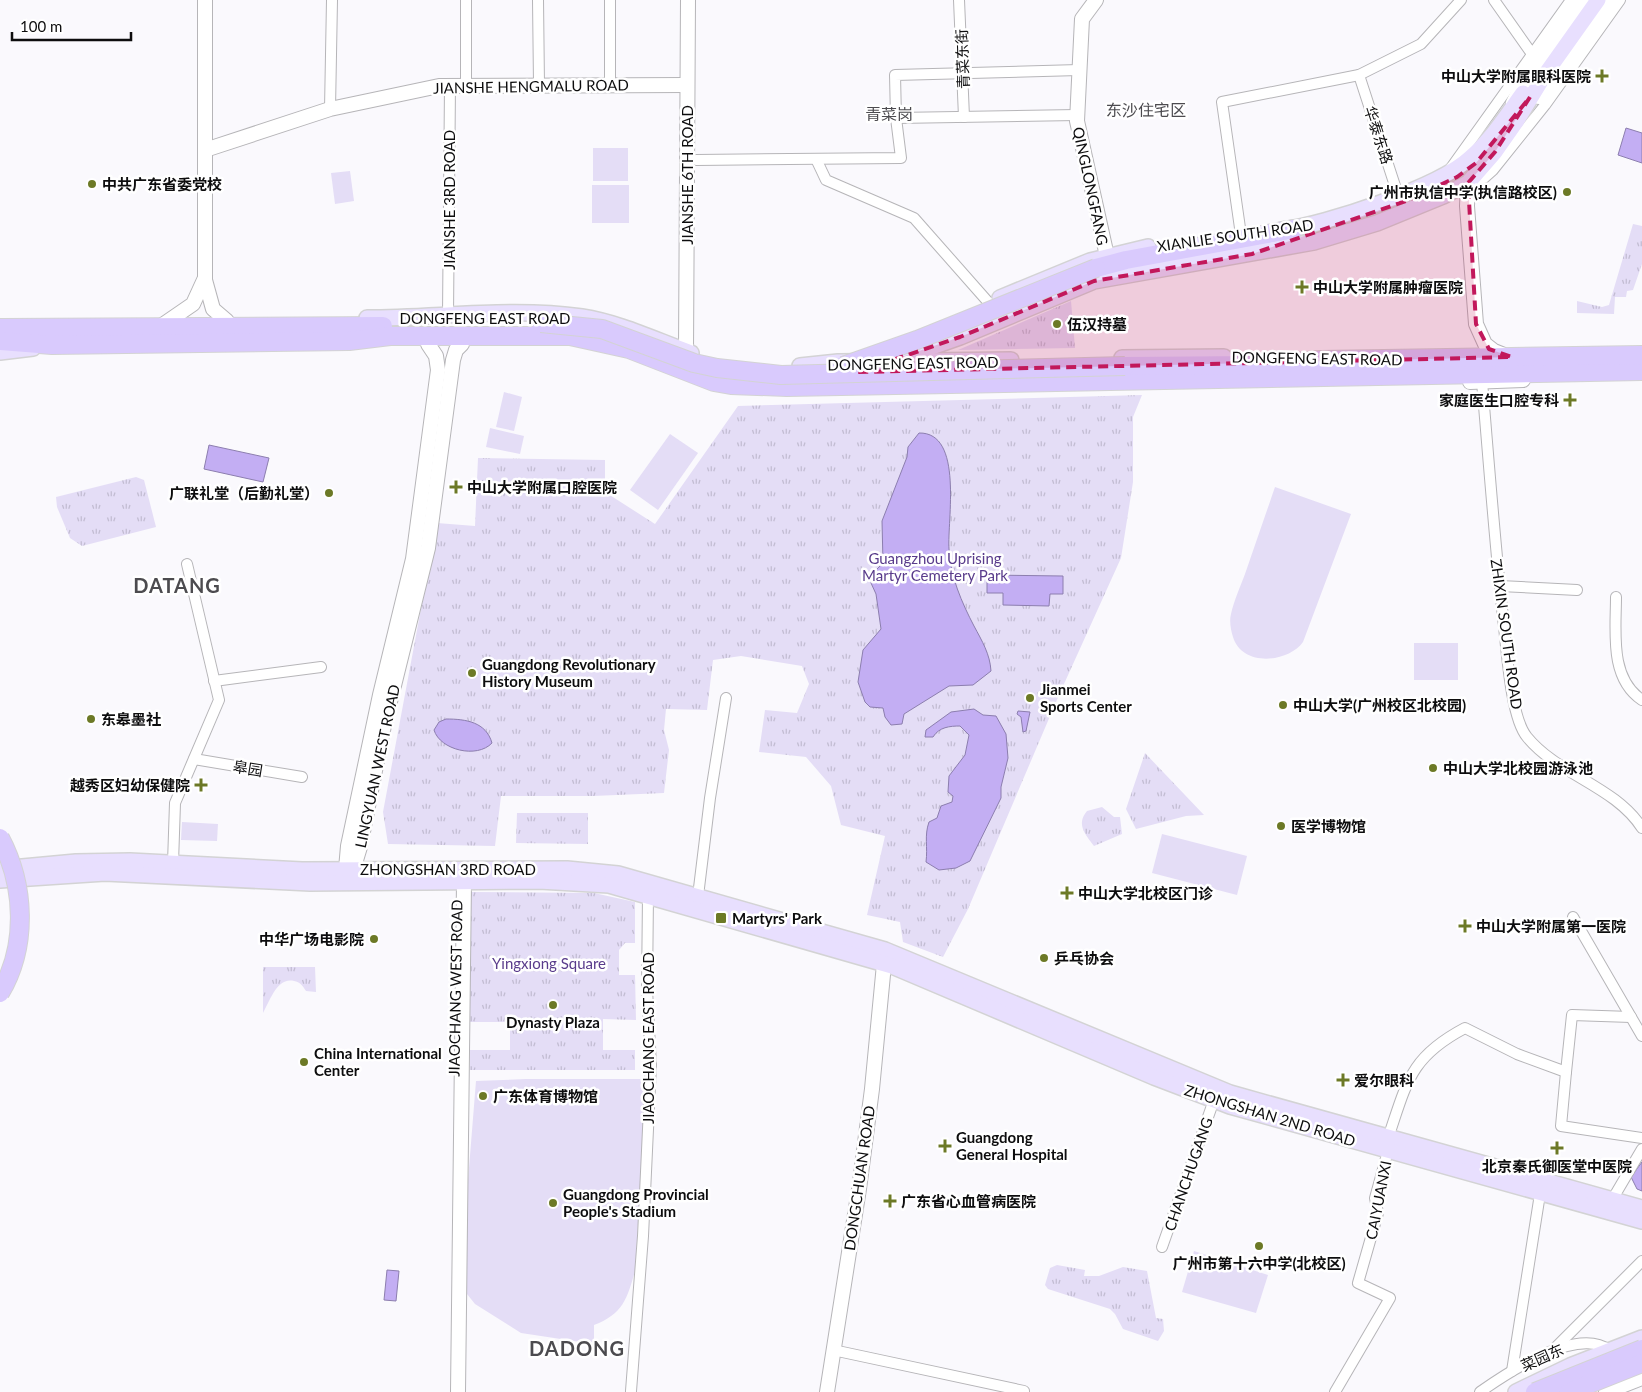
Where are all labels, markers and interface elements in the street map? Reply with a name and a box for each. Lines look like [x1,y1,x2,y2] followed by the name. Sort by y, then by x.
[12,10,131,42] scale bar
[20,17,62,35] text: 100 m
[952,29,972,89] street label: 青菜东街
[1441,67,1591,85] place label: 中山大学附属眼科医院
[1595,69,1609,83] marker: 中山大学附属眼科医院
[433,75,629,97] street label: JIANSHE HENGMALU ROAD
[1106,100,1186,119] district label: 东沙住宅区
[865,104,913,123] district label: 青菜岗
[1361,104,1397,166] street label: 华泰东路
[678,105,696,245] street label: JIANSHE 6TH ROAD
[1070,125,1112,247] street label: QINGLONGFANG
[440,130,458,270] street label: JIANSHE 3RD ROAD
[102,175,222,193] place label: 中共广东省委党校
[86,178,98,190] marker: 中共广东省委党校
[1369,183,1557,201] place label: 广州市执信中学(执信路校区)
[1561,186,1573,198] marker: 广州市执信中学(执信路校区)
[1156,215,1314,255] street label: XIANLIE SOUTH ROAD
[1313,278,1463,296] place label: 中山大学附属肿瘤医院
[1295,280,1309,294] marker: 中山大学附属肿瘤医院
[400,309,571,327] street label: DONGFENG EAST ROAD
[1067,315,1127,333] place label: 伍汉持墓
[1051,318,1063,330] marker: 伍汉持墓
[1231,348,1403,368] street label: DONGFENG EAST ROAD
[827,353,999,373] street label: DONGFENG EAST ROAD
[1439,391,1559,409] place label: 家庭医生口腔专科
[1563,393,1577,407] marker: 家庭医生口腔专科
[467,478,617,496] place label: 中山大学附属口腔医院
[449,480,463,494] marker: 中山大学附属口腔医院
[169,484,319,502] place label: 广联礼堂（后勤礼堂）
[323,487,335,499] marker: 广联礼堂（后勤礼堂）
[862,549,1008,584] park label: Guangzhou Uprising Martyr Cemetery Park
[1488,558,1526,710] street label: ZHIXIN SOUTH ROAD
[133,573,221,597] district label: DATANG
[482,655,656,690] place label: Guangdong Revolutionary History Museum
[466,667,478,679] marker: Guangdong Revolutionary History Museum
[1040,680,1132,715] place label: Jianmei Sports Center
[351,683,403,849] street label: LINGYUAN WEST ROAD
[1024,692,1036,704] marker: Jianmei Sports Center
[1293,696,1466,714] place label: 中山大学(广州校区北校园)
[1277,699,1289,711] marker: 中山大学(广州校区北校园)
[101,710,161,728] place label: 东皋墨社
[85,713,97,725] marker: 东皋墨社
[232,757,264,779] street label: 皋园
[1443,759,1593,777] place label: 中山大学北校园游泳池
[1427,762,1439,774] marker: 中山大学北校园游泳池
[70,776,190,794] place label: 越秀区妇幼保健院
[194,778,208,792] marker: 越秀区妇幼保健院
[1291,817,1366,835] place label: 医学博物馆
[1275,820,1287,832] marker: 医学博物馆
[360,860,536,878] street label: ZHONGSHAN 3RD ROAD
[1078,884,1214,902] place label: 中山大学北校区门诊
[1060,886,1074,900] marker: 中山大学北校区门诊
[444,899,466,1077] street label: JIAOCHANG WEST ROAD
[732,909,823,927] place label: Martyrs' Park
[714,911,728,925] marker: Martyrs' Park
[1476,917,1626,935] place label: 中山大学附属第一医院
[1458,919,1472,933] marker: 中山大学附属第一医院
[259,930,364,948] place label: 中华广场电影院
[368,933,380,945] marker: 中华广场电影院
[1054,949,1114,967] place label: 乒乓协会
[639,952,657,1124] street label: JIAOCHANG EAST ROAD
[1038,952,1050,964] marker: 乒乓协会
[492,954,606,972] park label: Yingxiong Square
[547,999,559,1011] marker: Dynasty Plaza
[506,1013,600,1031] place label: Dynasty Plaza
[314,1044,442,1079] place label: China International Center
[298,1056,310,1068] marker: China International Center
[1354,1071,1414,1089] place label: 爱尔眼科
[1336,1073,1350,1087] marker: 爱尔眼科
[1182,1080,1358,1150] street label: ZHONGSHAN 2ND ROAD
[493,1087,598,1105] place label: 广东体育博物馆
[477,1090,489,1102] marker: 广东体育博物馆
[840,1104,878,1252] street label: DONGCHUAN ROAD
[1160,1115,1216,1233] street label: CHANCHUGANG
[956,1128,1068,1163] place label: Guangdong General Hospital
[938,1139,952,1153] marker: Guangdong General Hospital
[1550,1141,1564,1155] marker: 北京秦氏御医堂中医院
[1482,1157,1632,1175] place label: 北京秦氏御医堂中医院
[1362,1159,1394,1241] street label: CAIYUANXI
[563,1185,709,1220] place label: Guangdong Provincial People's Stadium
[901,1192,1036,1210] place label: 广东省心血管病医院
[883,1194,897,1208] marker: 广东省心血管病医院
[547,1197,559,1209] marker: Guangdong Provincial People's Stadium
[1253,1240,1265,1252] marker: 广州市第十六中学(北校区)
[1172,1254,1346,1272] place label: 广州市第十六中学(北校区)
[529,1336,625,1360] district label: DADONG
[1518,1340,1566,1374] street label: 菜园东

